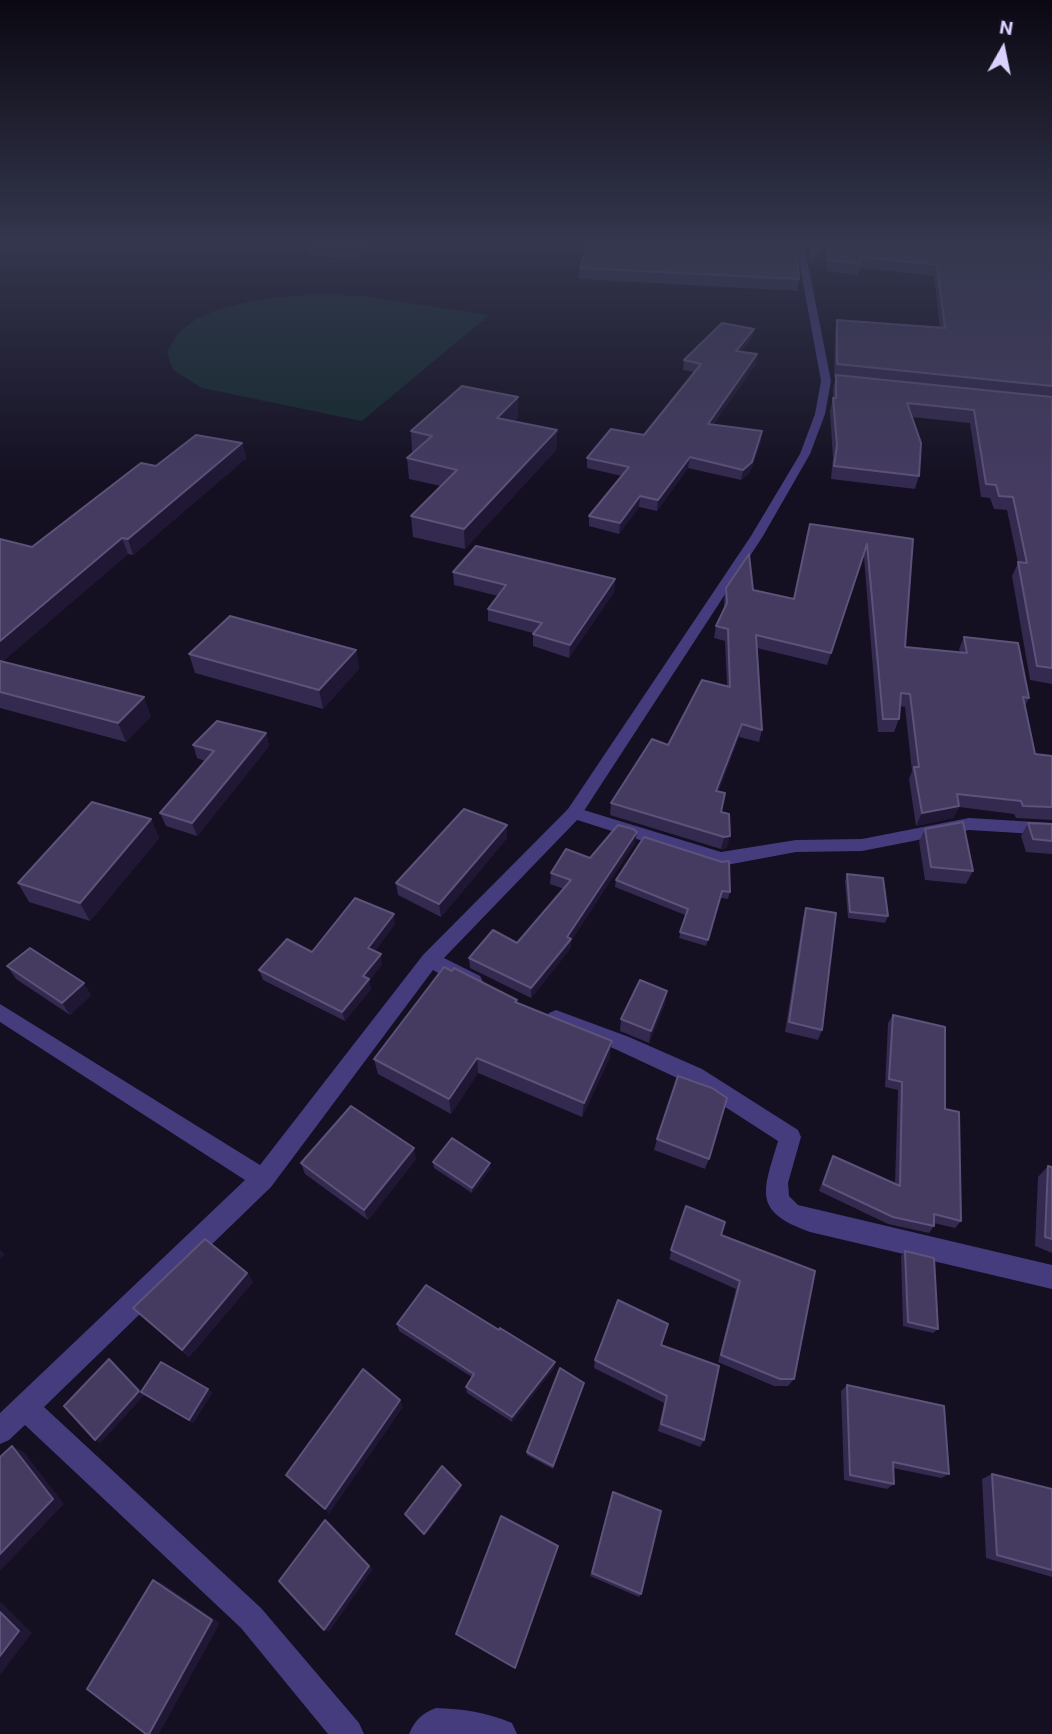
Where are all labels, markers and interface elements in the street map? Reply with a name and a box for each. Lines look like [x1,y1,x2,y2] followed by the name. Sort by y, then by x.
[968,14,1038,84] north arrow
[998,15,1015,40] text: N

